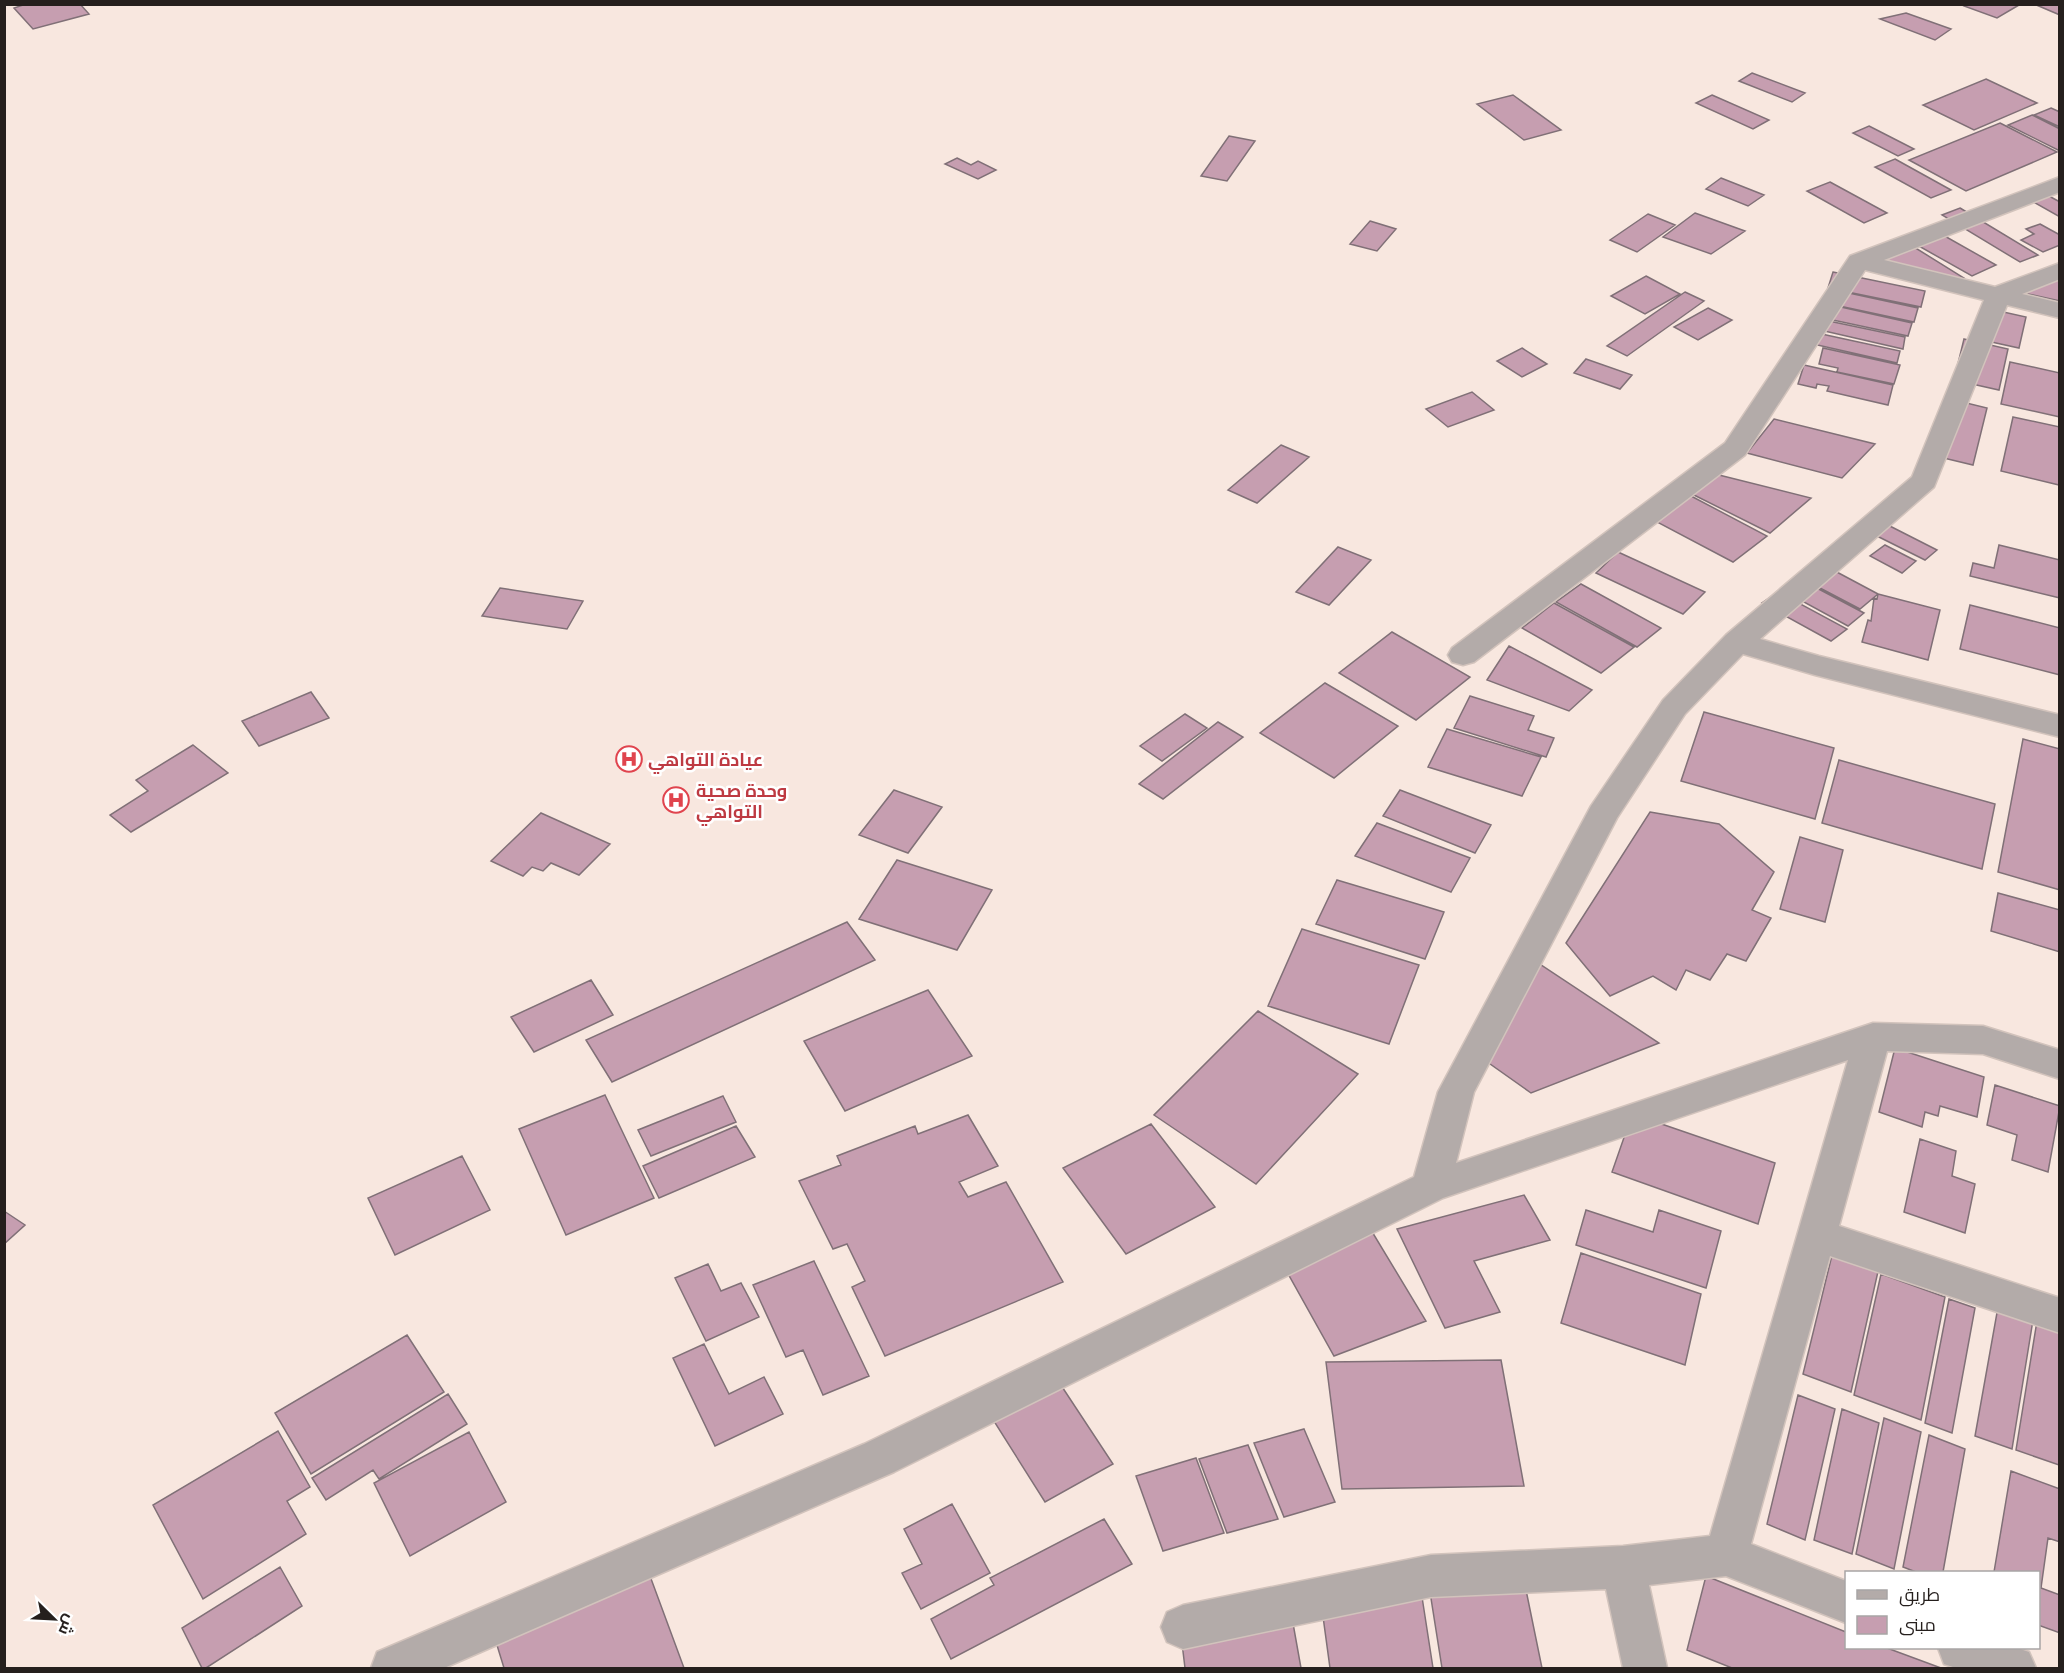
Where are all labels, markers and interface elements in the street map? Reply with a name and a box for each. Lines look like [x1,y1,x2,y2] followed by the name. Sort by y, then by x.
[614,744,644,774] hospital icon: عيادة التواهي
[648,747,763,775] place label: عيادة التواهي
[696,778,787,827] place label: وحدة صحية التواهي
[661,785,691,815] hospital icon: وحدة صحية التواهي
[1845,1571,2040,1649] legend
[1899,1582,1940,1607] text: طريق
[24,1589,84,1649] north arrow
[53,1611,82,1639] text: ش
[1899,1612,1936,1637] text: مبنى

